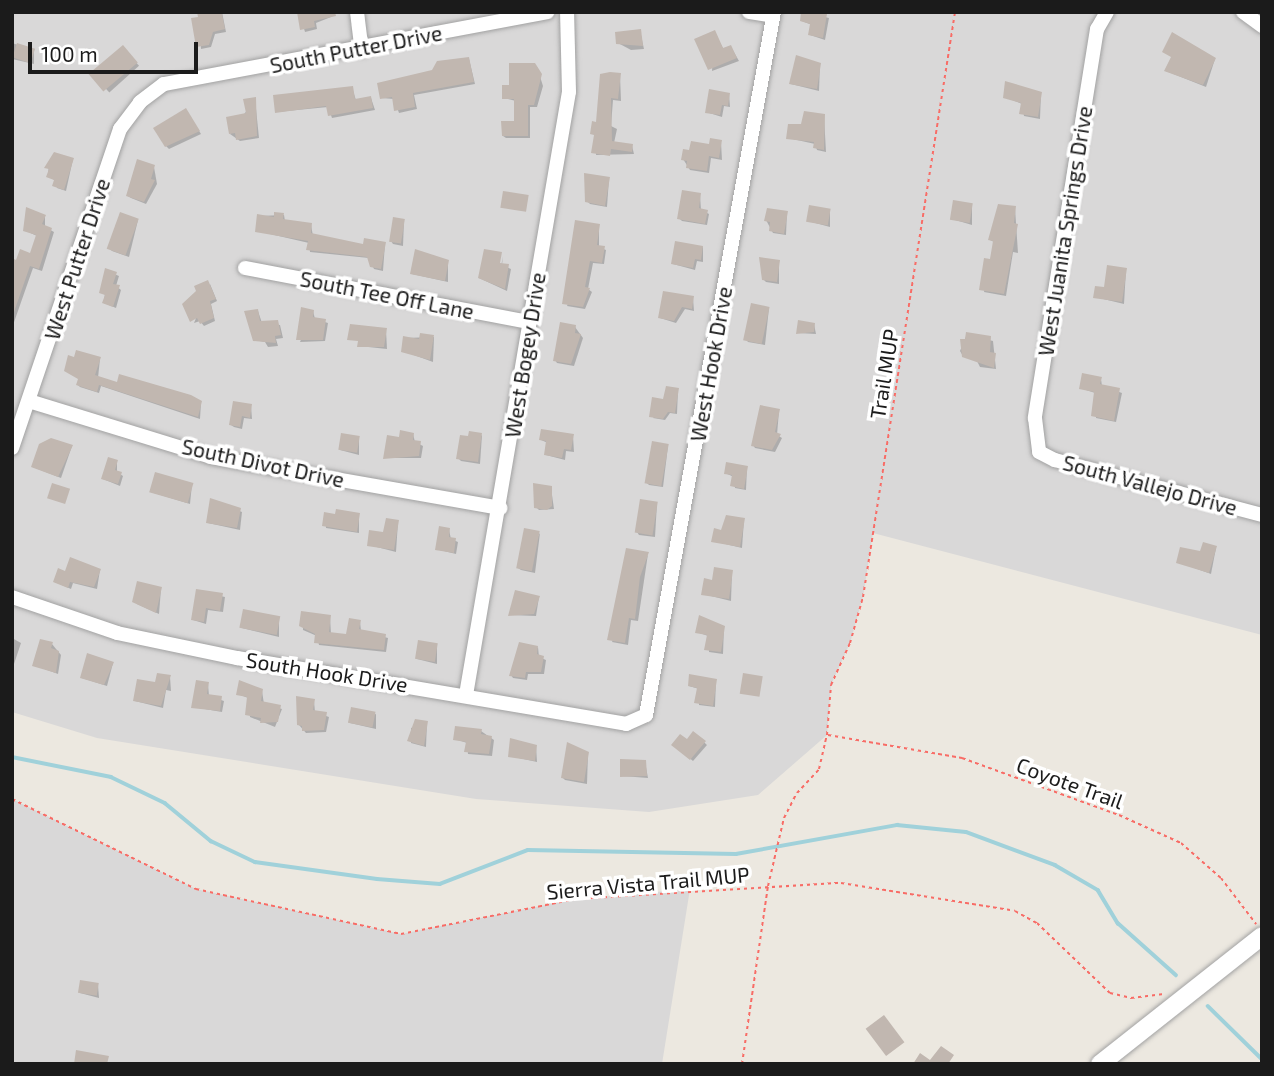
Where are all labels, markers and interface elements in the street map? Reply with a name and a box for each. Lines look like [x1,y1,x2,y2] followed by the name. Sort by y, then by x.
[268,20,444,78] street label: South Putter Drive
[32,28,201,72] scale bar
[41,41,98,66] text: 100 m
[1033,104,1097,358] street label: West Juanita Springs Drive
[39,175,115,343] street label: West Putter Drive
[298,266,476,324] street label: South Tee Off Lane
[499,270,551,440] street label: West Bogey Drive
[685,284,737,444] street label: West Hook Drive
[864,327,904,421] street label: Trail MUP
[180,434,346,492] street label: South Divot Drive
[1060,450,1240,520] street label: South Vallejo Drive
[244,647,410,697] street label: South Hook Drive
[1013,752,1127,814] street label: Coyote Trail
[545,862,751,904] street label: Sierra Vista Trail MUP

